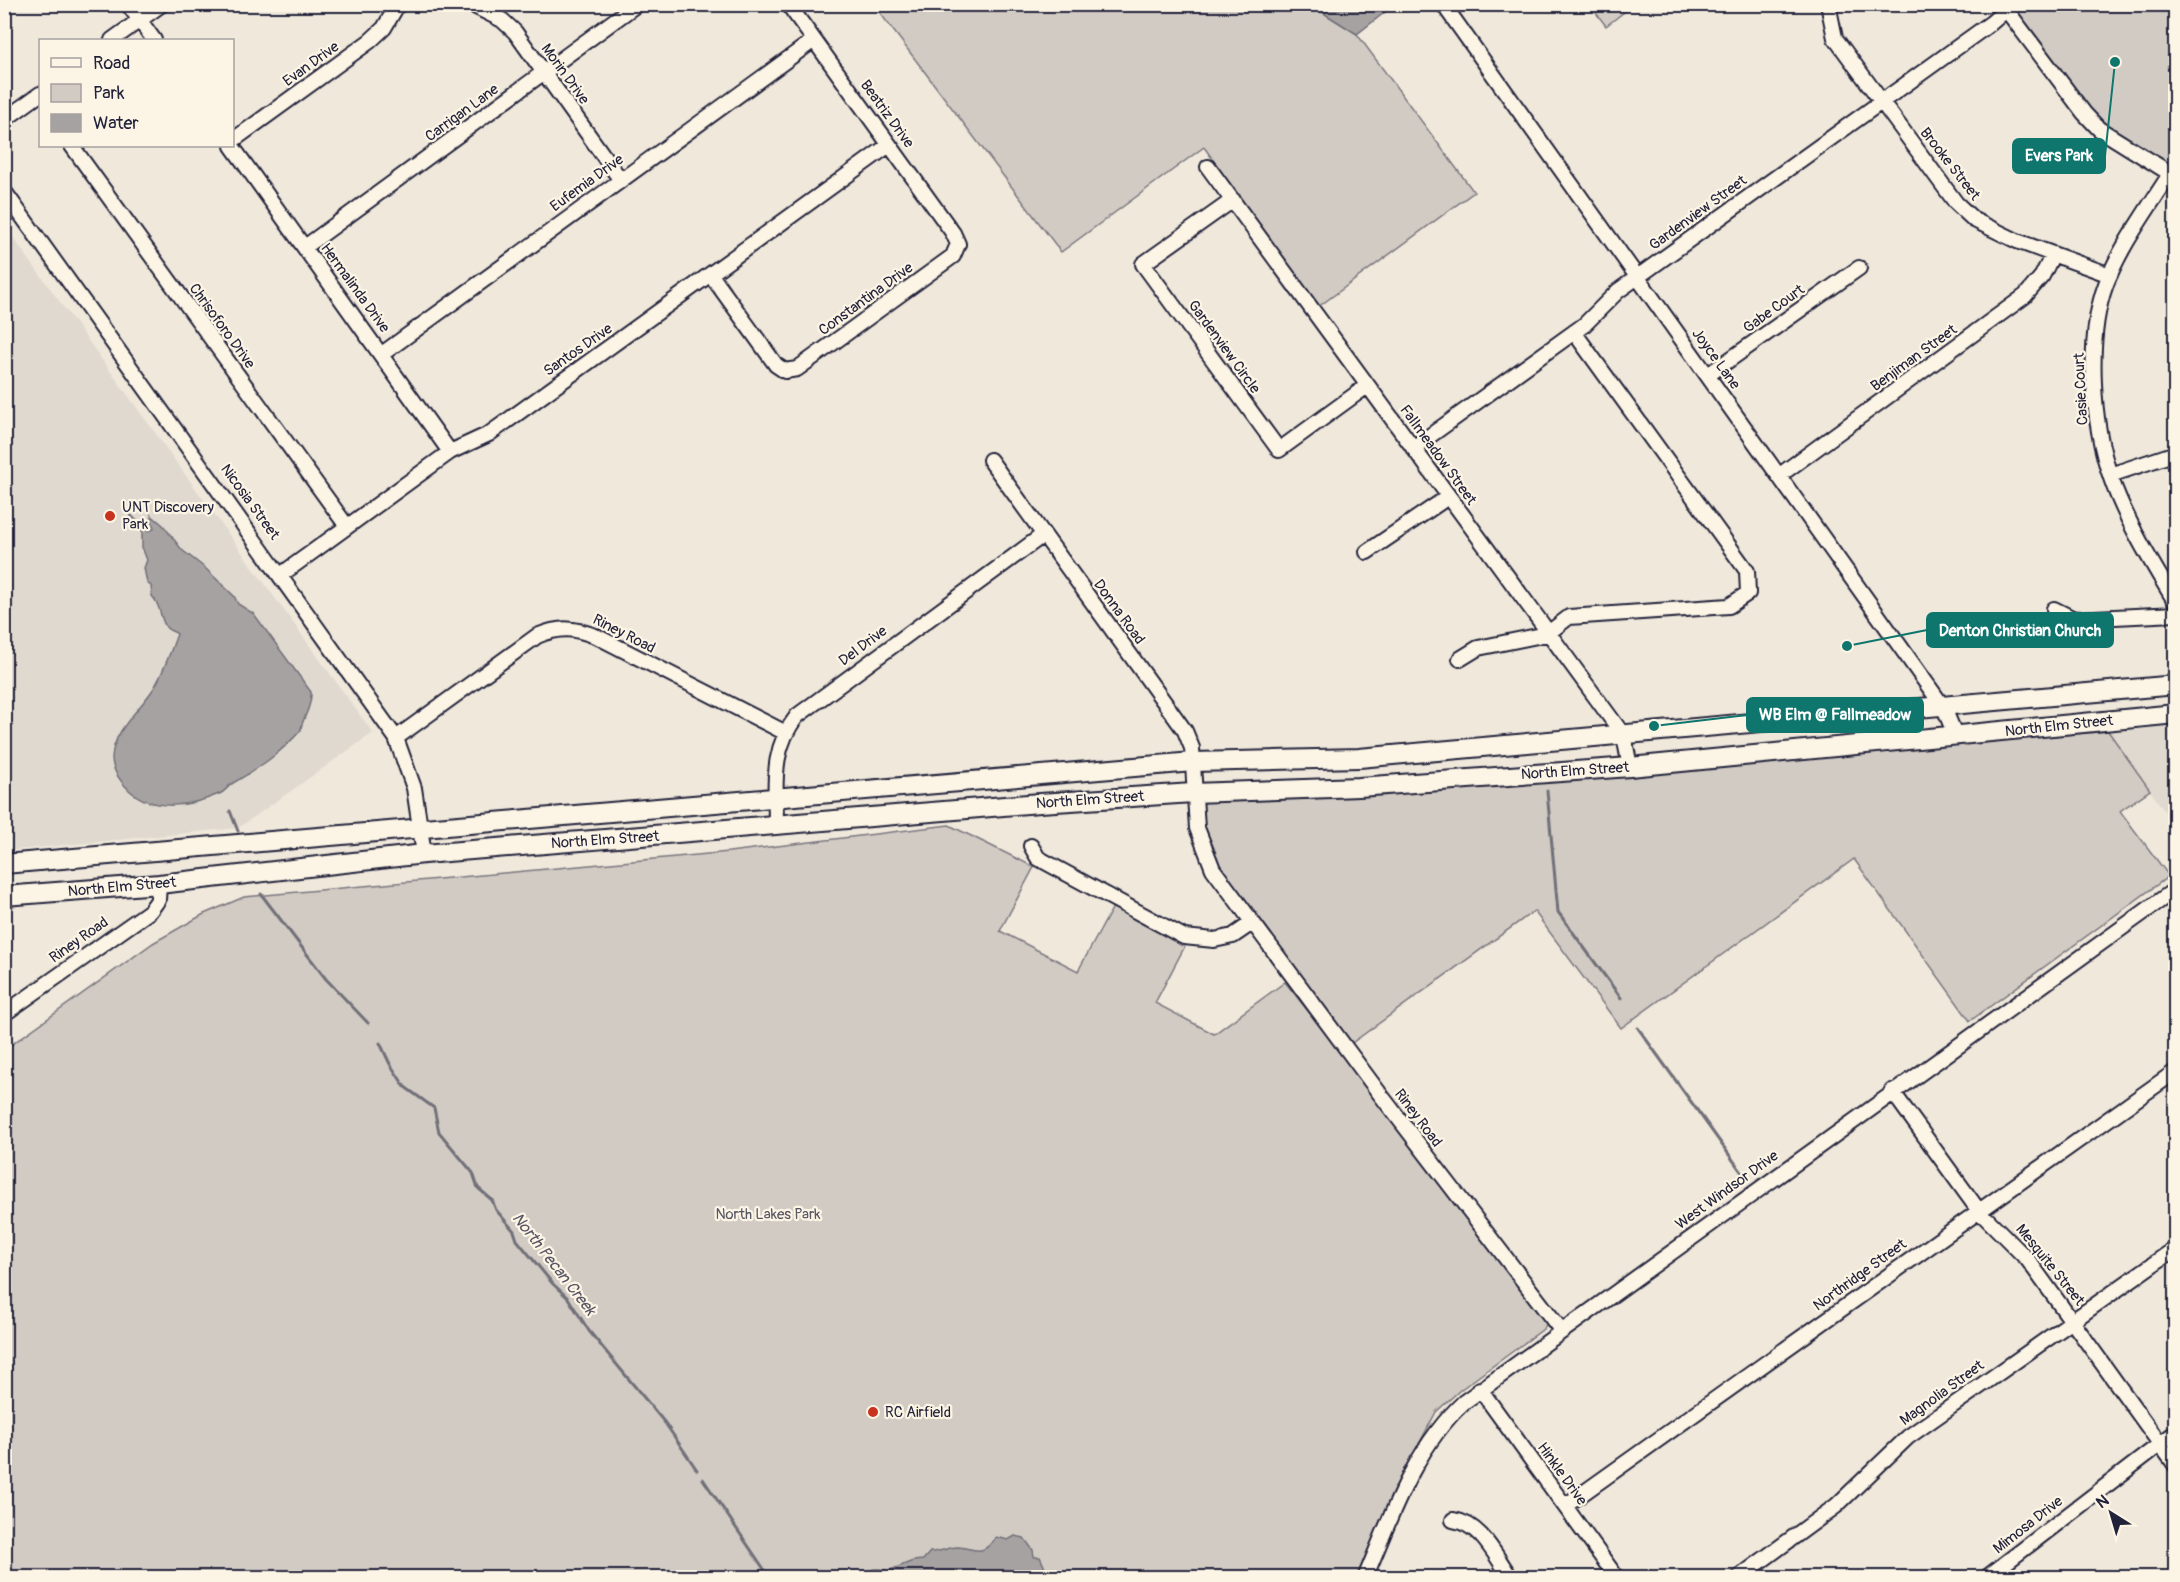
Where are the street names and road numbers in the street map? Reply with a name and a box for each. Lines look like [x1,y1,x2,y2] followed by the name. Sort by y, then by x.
[279,37,343,91] street label: Evan Drive
[537,40,594,109] street label: Morin Drive
[856,76,918,152] street label: Beatriz Drive
[422,80,503,146] street label: Carrigan Lane
[1916,124,1985,205] street label: Brooke Street
[547,150,628,216] street label: Eufemia Drive
[1646,171,1751,255] street label: Gardenview Street
[316,239,394,337] street label: Hermalinda Drive
[815,258,917,340] street label: Constantina Drive
[185,280,260,373] street label: Chrisoforo Drive
[1740,280,1809,338] street label: Gabe Court
[1184,296,1265,398] street label: Gardenview Circle
[540,319,617,381] street label: Santos Drive
[1867,320,1962,396] street label: Benjiman Street
[1688,325,1745,394] street label: Joyce Lane
[2070,351,2092,426] street label: Casie Court
[1395,401,1481,509] street label: Fallmeadow Street
[216,461,284,544] street label: Nicosia Street
[1089,576,1149,648] street label: Donna Road
[589,610,659,658] street label: Riney Road
[835,621,891,670] street label: Del Drive
[2004,711,2115,741] street label: North Elm Street
[1520,758,1631,784] street label: North Elm Street
[1035,787,1146,813] street label: North Elm Street
[550,827,661,853] street label: North Elm Street
[67,873,178,901] street label: North Elm Street
[46,913,112,967] street label: Riney Road
[1390,1085,1446,1151] street label: Riney Road
[1672,1146,1783,1234] street label: West Windsor Drive
[2011,1220,2089,1310] street label: Mesquite Street
[1810,1234,1911,1315] street label: Northridge Street
[1896,1356,1989,1430] street label: Magnolia Street
[1533,1439,1591,1510] street label: Hinkle Drive
[1989,1491,2067,1558] street label: Mimosa Drive

